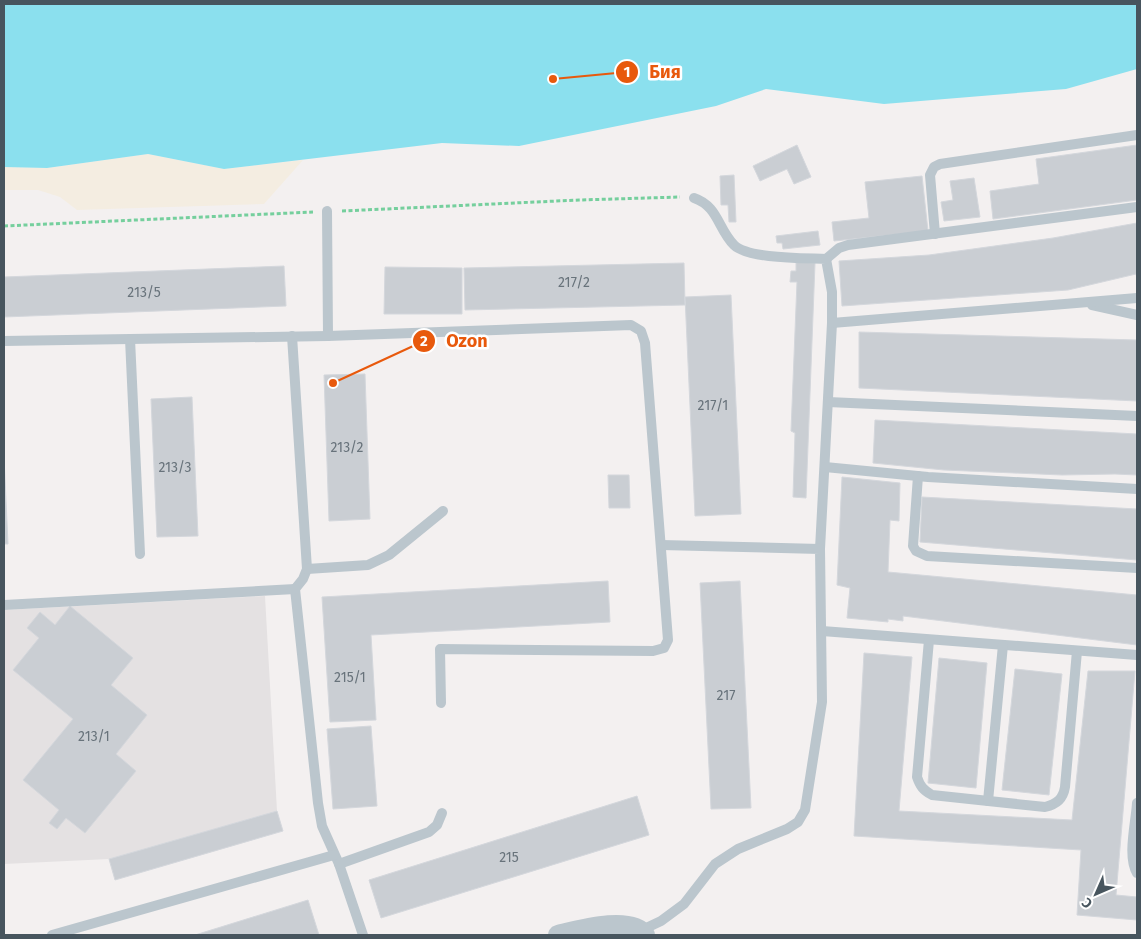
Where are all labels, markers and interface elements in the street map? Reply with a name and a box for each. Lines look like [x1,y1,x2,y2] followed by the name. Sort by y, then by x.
[614,55,691,88] callout: Бия
[649,61,681,83] text: Бия
[624,63,630,81] text: 1
[558,274,590,291] house number: 217/2
[127,284,161,301] house number: 213/5
[411,325,497,358] callout: Ozon
[446,330,488,352] text: Ozon
[420,332,428,350] text: 2
[698,397,728,414] house number: 217/1
[331,439,364,456] house number: 213/2
[158,459,192,476] house number: 213/3
[334,669,366,686] house number: 215/1
[717,687,735,704] house number: 217
[78,728,110,745] house number: 213/1
[499,849,519,866] house number: 215
[1071,869,1121,919] north arrow
[1078,894,1096,912] text: С

